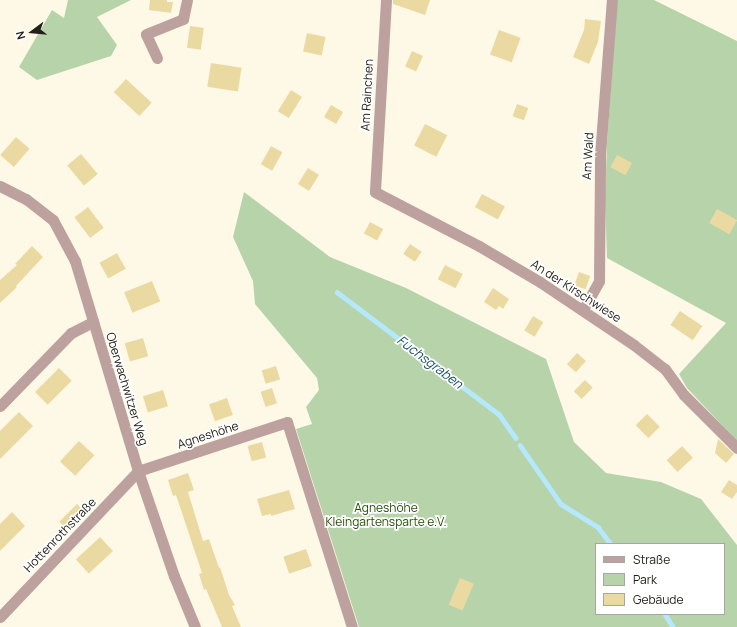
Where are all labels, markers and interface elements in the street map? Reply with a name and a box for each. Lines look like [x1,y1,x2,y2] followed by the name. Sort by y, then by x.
[12,12,52,52] north arrow
[12,30,28,41] text: N
[358,59,376,131] street label: Am Rainchen
[580,132,596,180] street label: Am Wald
[528,257,624,325] street label: An der Kirschwiese
[103,331,151,447] street label: Oberwachwitzer Weg
[394,332,466,392] water label: Fuchsgraben
[176,418,240,452] street label: Agneshöhe
[21,495,99,575] street label: Hottenrothstraße
[325,501,447,529] park label: Agneshöhe Kleingartensparte e.V.
[595,543,725,615] legend
[633,551,670,568] text: Straße
[633,571,657,588] text: Park
[633,591,684,608] text: Gebäude

